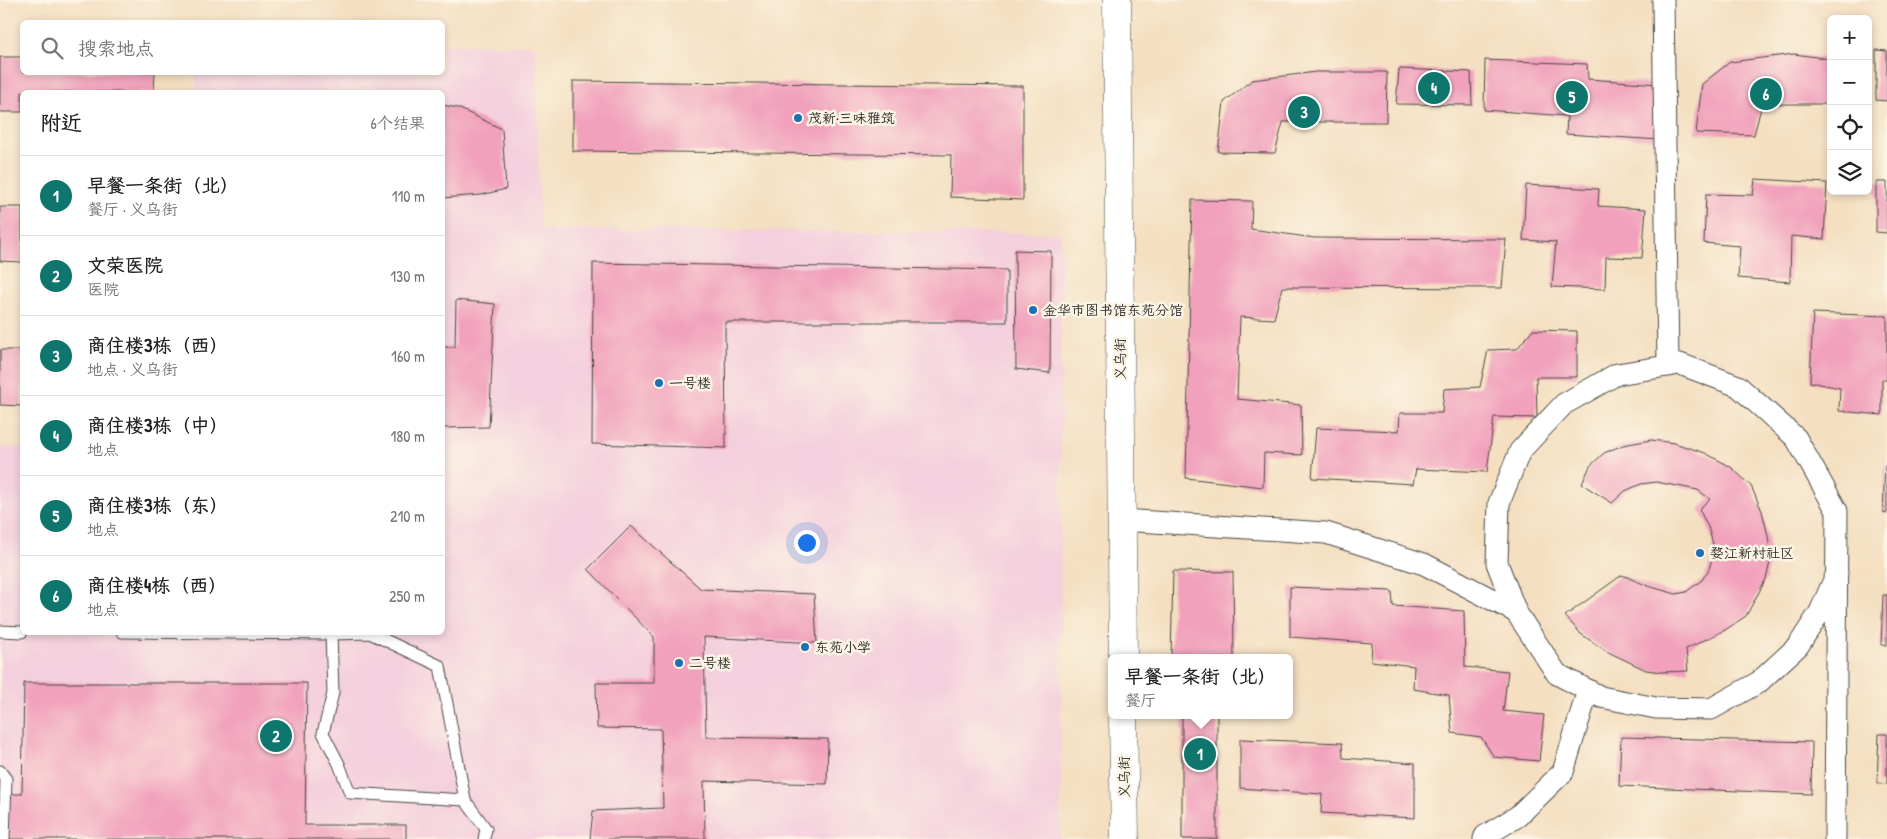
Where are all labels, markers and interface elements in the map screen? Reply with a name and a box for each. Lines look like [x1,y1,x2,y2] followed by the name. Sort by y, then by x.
[1827,15,1872,195] map controls
[1827,15,1872,60] button: +
[20,20,445,75] search box
[38,34,66,62] icon: search
[78,35,154,61] text: 搜索地点
[1827,60,1872,105] button: −
[1418,69,1450,107] pin: 4
[1750,75,1782,113] pin: 6
[1556,78,1588,116] pin: 5
[1288,93,1320,131] pin: 3
[1827,105,1872,150] button: locate
[40,108,82,137] text: 附近
[808,108,895,127] place label: 茂新·三味雅筑
[371,112,425,134] text: 6个结果
[792,112,804,124] marker: 茂新·三味雅筑
[1827,150,1872,195] button: layers
[87,172,239,198] text: 早餐一条街（北）
[53,185,59,207] text: 1
[392,185,425,207] text: 110 m
[87,198,178,220] text: 餐厅 · 义乌街
[87,252,163,278] text: 文荣医院
[52,265,60,287] text: 2
[390,265,425,287] text: 130 m
[87,278,119,300] text: 医院
[1043,300,1183,319] place label: 金华市图书馆东苑分馆
[1027,304,1039,316] marker: 金华市图书馆东苑分馆
[87,332,229,358] text: 商住楼3栋（西）
[1110,338,1129,380] street label: 义乌街
[52,345,60,367] text: 3
[391,345,425,367] text: 160 m
[87,358,178,380] text: 地点 · 义乌街
[669,373,711,392] place label: 一号楼
[653,377,665,389] marker: 一号楼
[87,412,229,438] text: 商住楼3栋（中）
[53,425,59,447] text: 4
[391,425,425,447] text: 180 m
[87,438,119,460] text: 地点
[87,492,229,518] text: 商住楼3栋（东）
[53,505,59,527] text: 5
[390,505,425,527] text: 210 m
[87,518,119,540] text: 地点
[794,530,820,556] your location
[1710,543,1794,562] place label: 婺江新村社区
[1694,547,1706,559] marker: 婺江新村社区
[87,572,227,598] text: 商住楼4栋（西）
[53,585,59,607] text: 6
[389,585,425,607] text: 250 m
[87,598,119,620] text: 地点
[815,637,871,656] place label: 东苑小学
[799,641,811,653] marker: 东苑小学
[689,653,731,672] place label: 二号楼
[1108,654,1293,719] popup
[673,657,685,669] marker: 二号楼
[1124,663,1277,689] text: 早餐一条街（北）
[1124,689,1157,711] text: 餐厅
[260,717,292,755] pin: 2
[1184,735,1216,773] pin: 1
[1114,756,1133,798] street label: 义乌街

